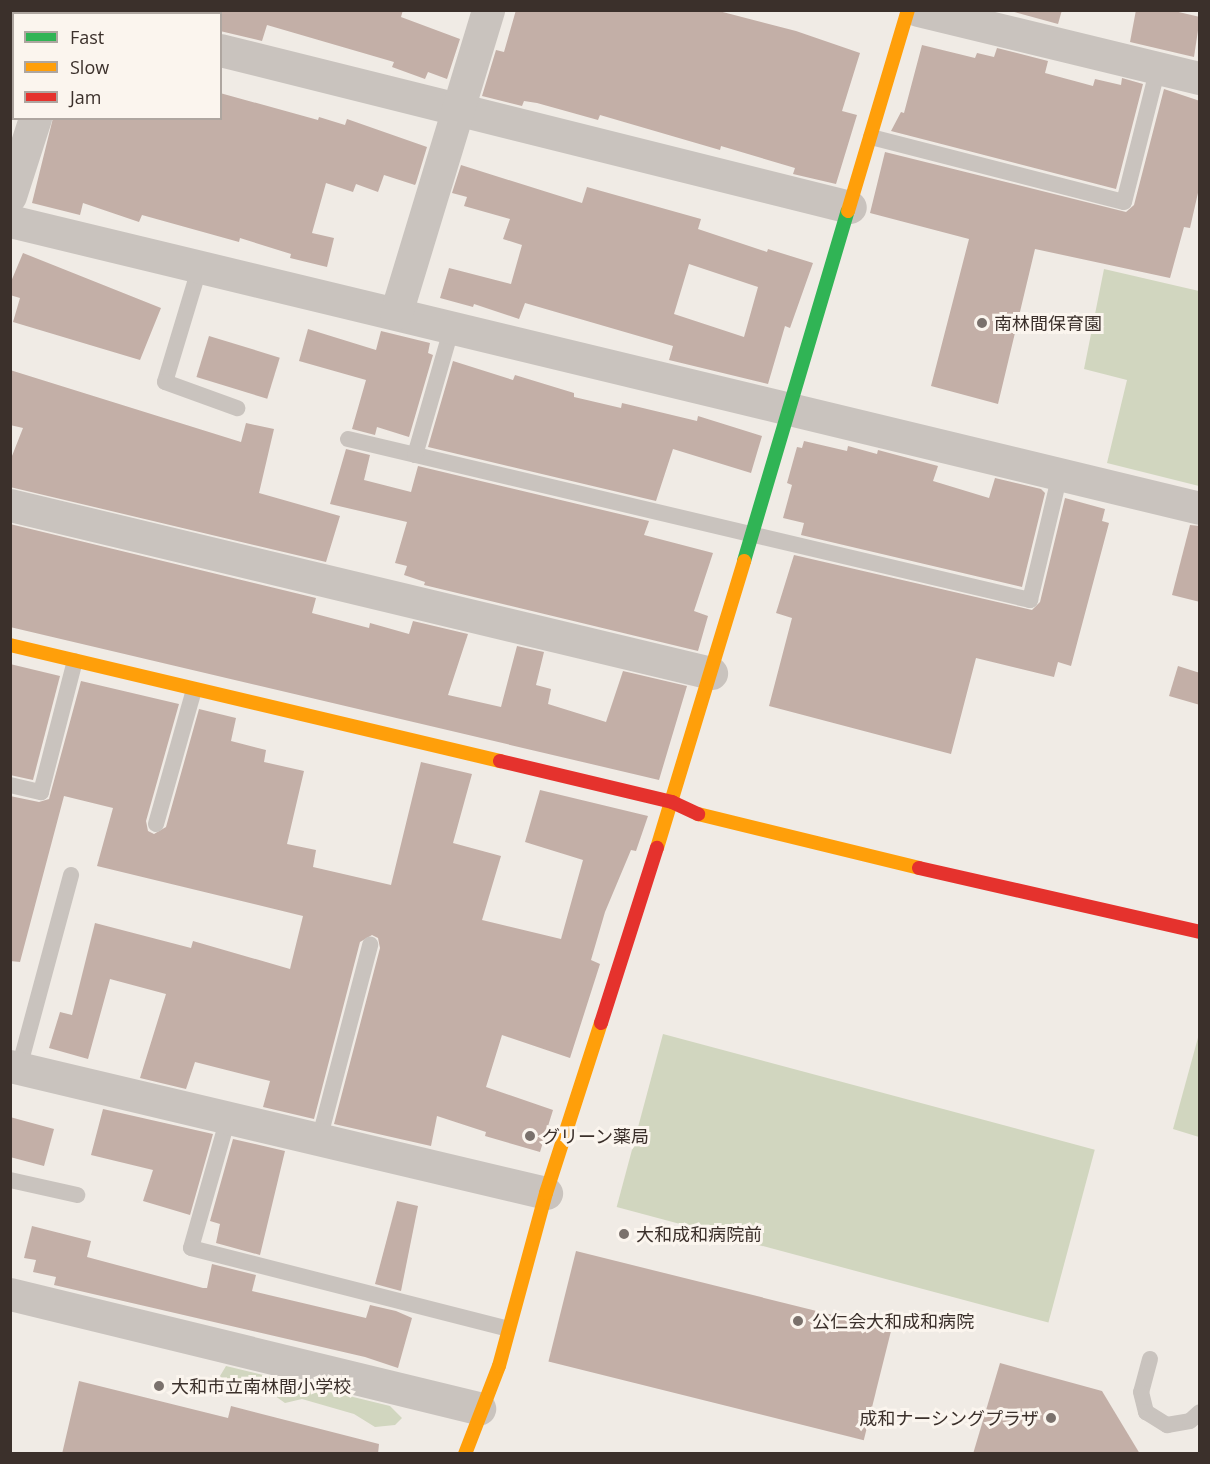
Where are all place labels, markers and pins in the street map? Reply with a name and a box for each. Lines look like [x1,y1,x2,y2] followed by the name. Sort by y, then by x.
[994,312,1102,334] place label: 南林間保育園
[975,316,989,330] marker: 南林間保育園
[542,1125,650,1147] place label: グリーン薬局
[523,1129,537,1143] marker: グリーン薬局
[636,1223,762,1245] place label: 大和成和病院前
[617,1227,631,1241] marker: 大和成和病院前
[812,1310,974,1332] place label: 公仁会大和成和病院
[789,1312,807,1330] marker: 公仁会大和成和病院
[171,1375,351,1397] place label: 大和市立南林間小学校
[152,1379,166,1393] marker: 大和市立南林間小学校
[859,1407,1039,1429] place label: 成和ナーシングプラザ
[1044,1411,1058,1425] marker: 成和ナーシングプラザ

